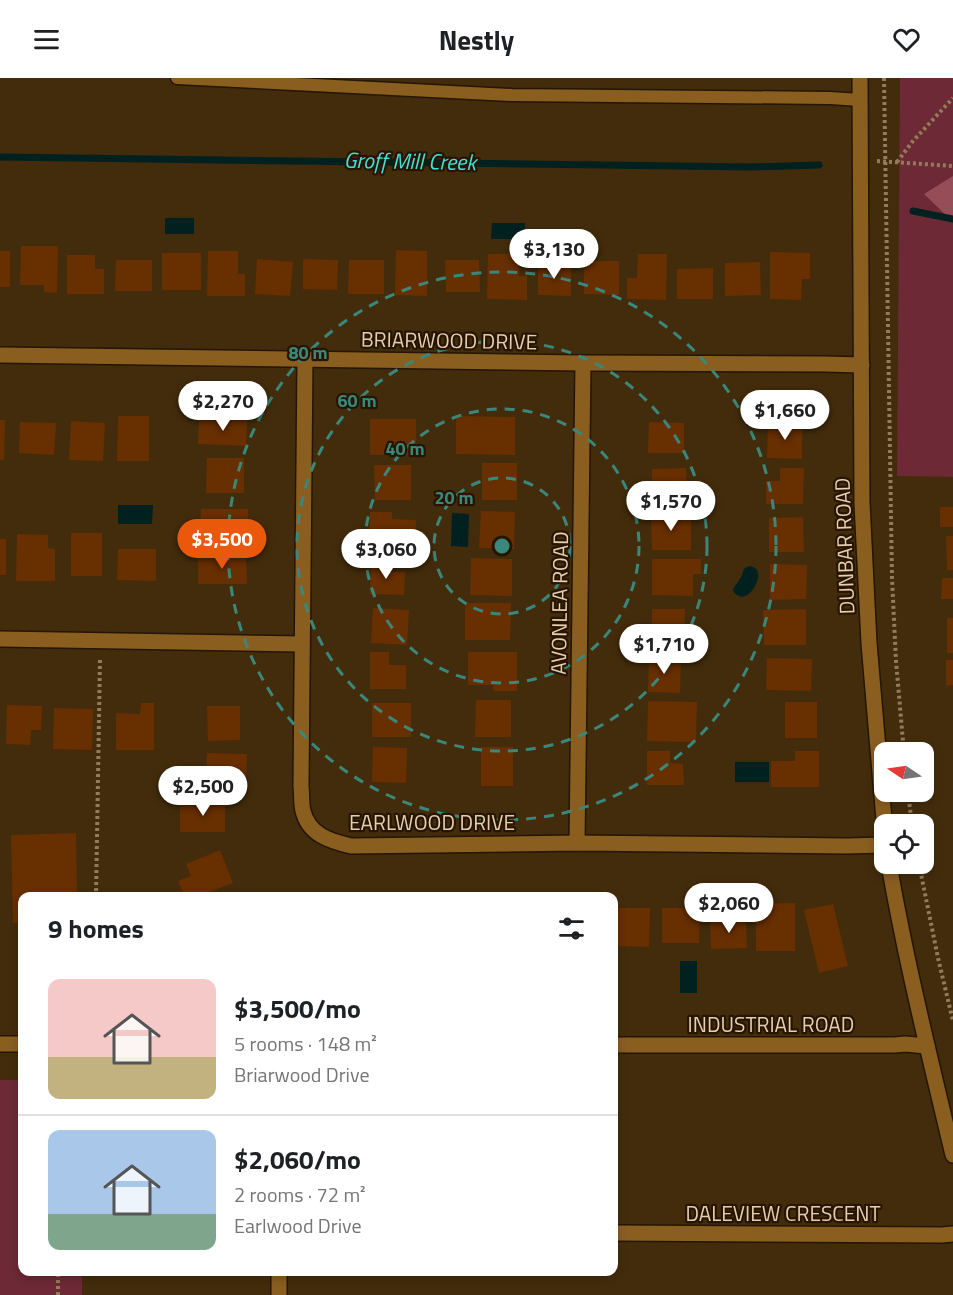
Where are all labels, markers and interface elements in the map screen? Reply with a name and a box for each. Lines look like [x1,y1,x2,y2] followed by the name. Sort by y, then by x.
[439,19,514,60] text: Nestly
[30,23,63,56] icon: menu
[890,23,923,56] icon: heart
[344,143,479,179] water label: Groff Mill Creek
[505,229,603,280] pin: $3,130
[523,233,585,264] text: $3,130
[360,322,538,358] street label: BRIARWOOD DRIVE
[288,339,328,366] text: 80 m
[174,381,272,432] pin: $2,270
[192,385,254,416] text: $2,270
[337,387,377,414] text: 60 m
[736,390,834,441] pin: $1,660
[754,394,816,425] text: $1,660
[385,435,425,462] text: 40 m
[826,477,862,615] street label: DUNBAR ROAD
[622,481,720,532] pin: $1,570
[434,484,474,511] text: 20 m
[640,485,702,516] text: $1,570
[173,519,271,570] pin: $3,500
[191,523,253,554] text: $3,500
[337,529,435,580] pin: $3,060
[542,531,576,675] street label: AVONLEA ROAD
[355,533,417,564] text: $3,060
[492,536,512,556] centre of rings
[615,624,713,675] pin: $1,710
[633,628,695,659] text: $1,710
[874,742,934,802] north arrow
[874,742,934,874] map controls
[154,766,252,817] pin: $2,500
[172,770,234,801] text: $2,500
[349,806,515,838] street label: EARLWOOD DRIVE
[874,814,934,874] button: locate
[680,883,778,934] pin: $2,060
[698,887,760,918] text: $2,060
[48,909,144,948] text: 9 homes
[555,912,588,945] icon: filters
[234,989,361,1028] text: $3,500/mo
[96,1003,168,1075] icon: home
[688,1008,854,1040] street label: INDUSTRIAL ROAD
[234,1028,377,1059] text: 5 rooms · 148 m²
[234,1059,370,1090] text: Briarwood Drive
[234,1140,361,1179] text: $2,060/mo
[96,1154,168,1226] icon: home
[234,1179,366,1210] text: 2 rooms · 72 m²
[685,1197,881,1229] street label: DALEVIEW CRESCENT
[234,1210,362,1241] text: Earlwood Drive

